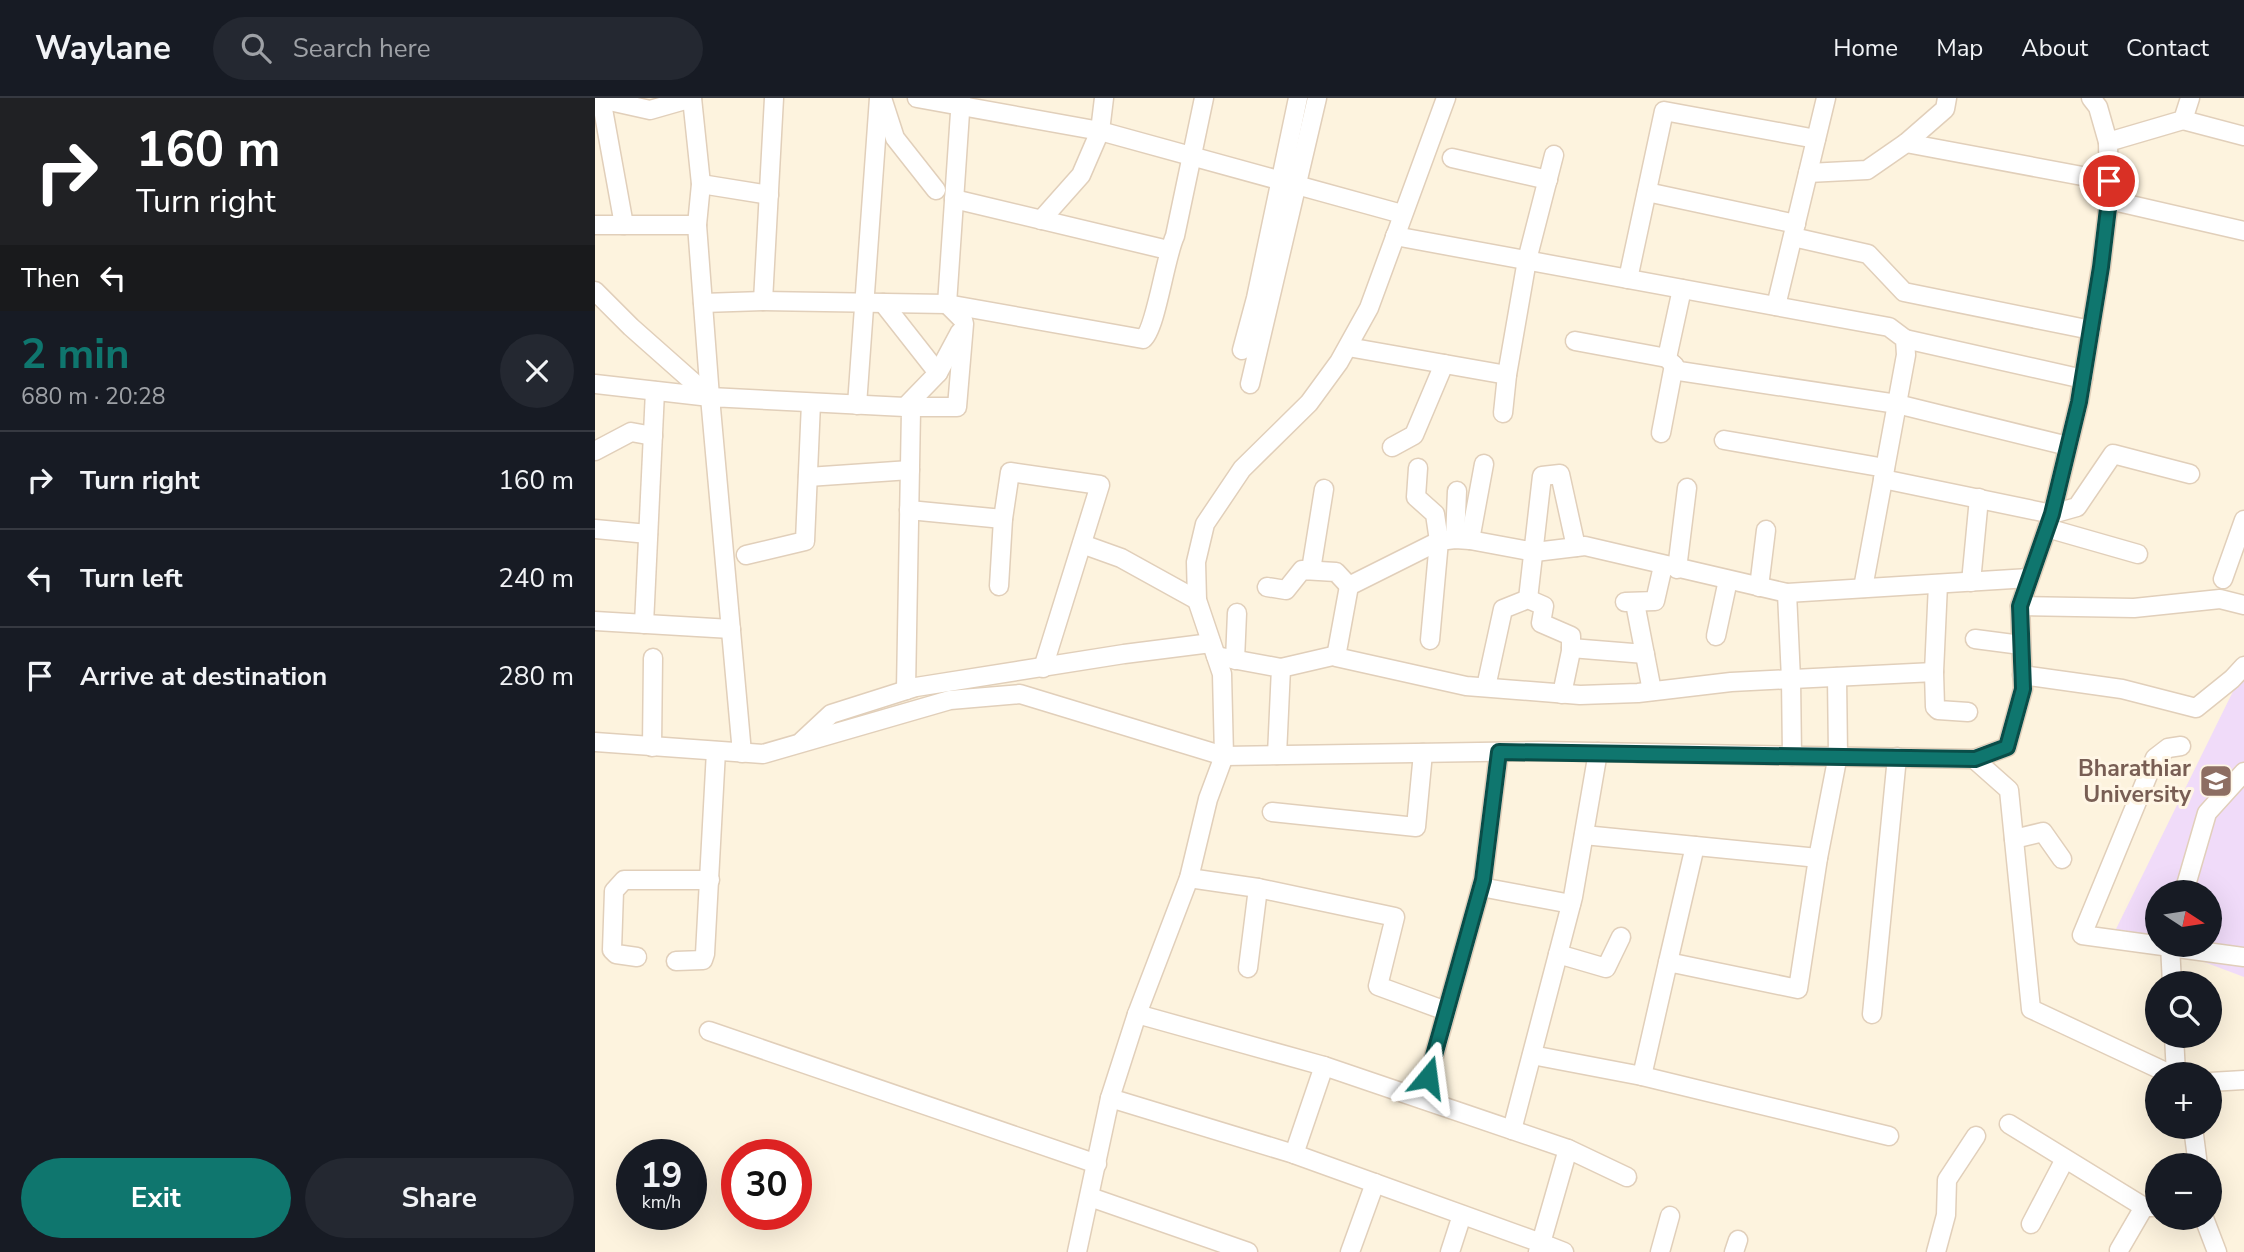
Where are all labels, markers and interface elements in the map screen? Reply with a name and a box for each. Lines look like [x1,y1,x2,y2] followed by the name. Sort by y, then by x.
[213,17,703,80] search box
[35,26,171,71] text: Waylane
[237,29,275,67] icon: search
[293,31,431,66] text: Search here
[1833,32,1898,64] text: Home
[1936,32,1983,64] text: Map
[2021,32,2088,64] text: About
[2126,32,2209,64] text: Contact
[136,116,280,183] text: 160 m
[21,126,112,217] icon: right
[2079,151,2139,211] pin
[2090,162,2128,200] icon: arrive
[136,180,276,223] text: Turn right
[94,259,132,297] icon: left
[21,261,80,296] text: Then
[21,326,130,383] text: 2 min
[500,334,574,408] button: close
[21,381,166,412] text: 680 m · 20:28
[21,461,59,499] icon: right
[80,463,199,498] text: Turn right
[498,463,574,498] text: 160 m
[21,559,59,597] icon: left
[80,561,183,596] text: Turn left
[498,561,574,596] text: 240 m
[21,657,59,695] icon: arrive
[80,659,327,694] text: Arrive at destination
[498,659,574,694] text: 280 m
[2078,753,2192,810] place label: Bharathiar University
[2197,762,2235,800] school or university icon: Bharathiar University
[2145,880,2223,957] north arrow
[2145,880,2222,1230] map controls
[2145,971,2222,1048] button: search
[1391,1040,1465,1114] position arrow
[2145,1062,2222,1139] button: +
[721,1139,812,1230] speed limit sign: 30
[640,1152,683,1199] text: 19
[2145,1153,2222,1230] button: −
[21,1158,291,1238] button: Exit
[305,1158,574,1238] button: Share
[642,1190,681,1214] text: km/h

